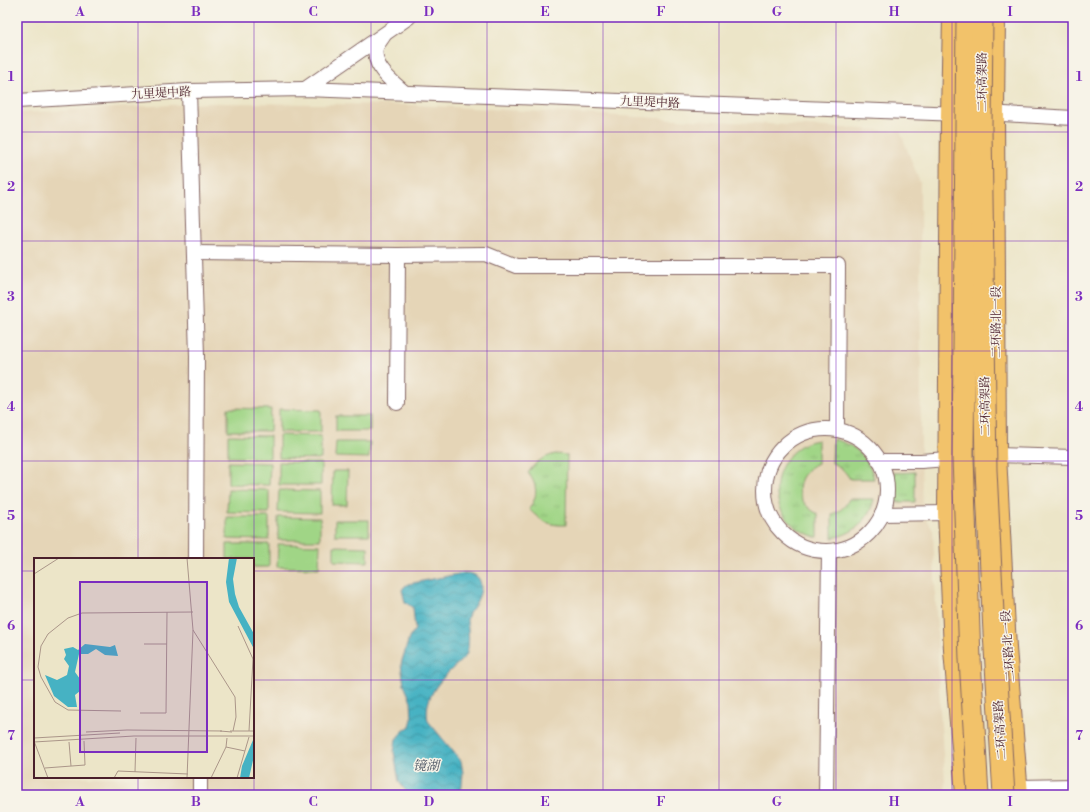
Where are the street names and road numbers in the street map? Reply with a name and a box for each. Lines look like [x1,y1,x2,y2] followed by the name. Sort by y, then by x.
[975,52,990,112] street label: 二环高架路
[131,84,191,103] street label: 九里堤中路
[620,94,680,111] street label: 九里堤中路
[989,286,1004,358] street label: 二环路北一段
[977,376,994,436] street label: 二环高架路
[999,610,1018,682] street label: 二环路北一段
[991,700,1010,760] street label: 二环高架路

